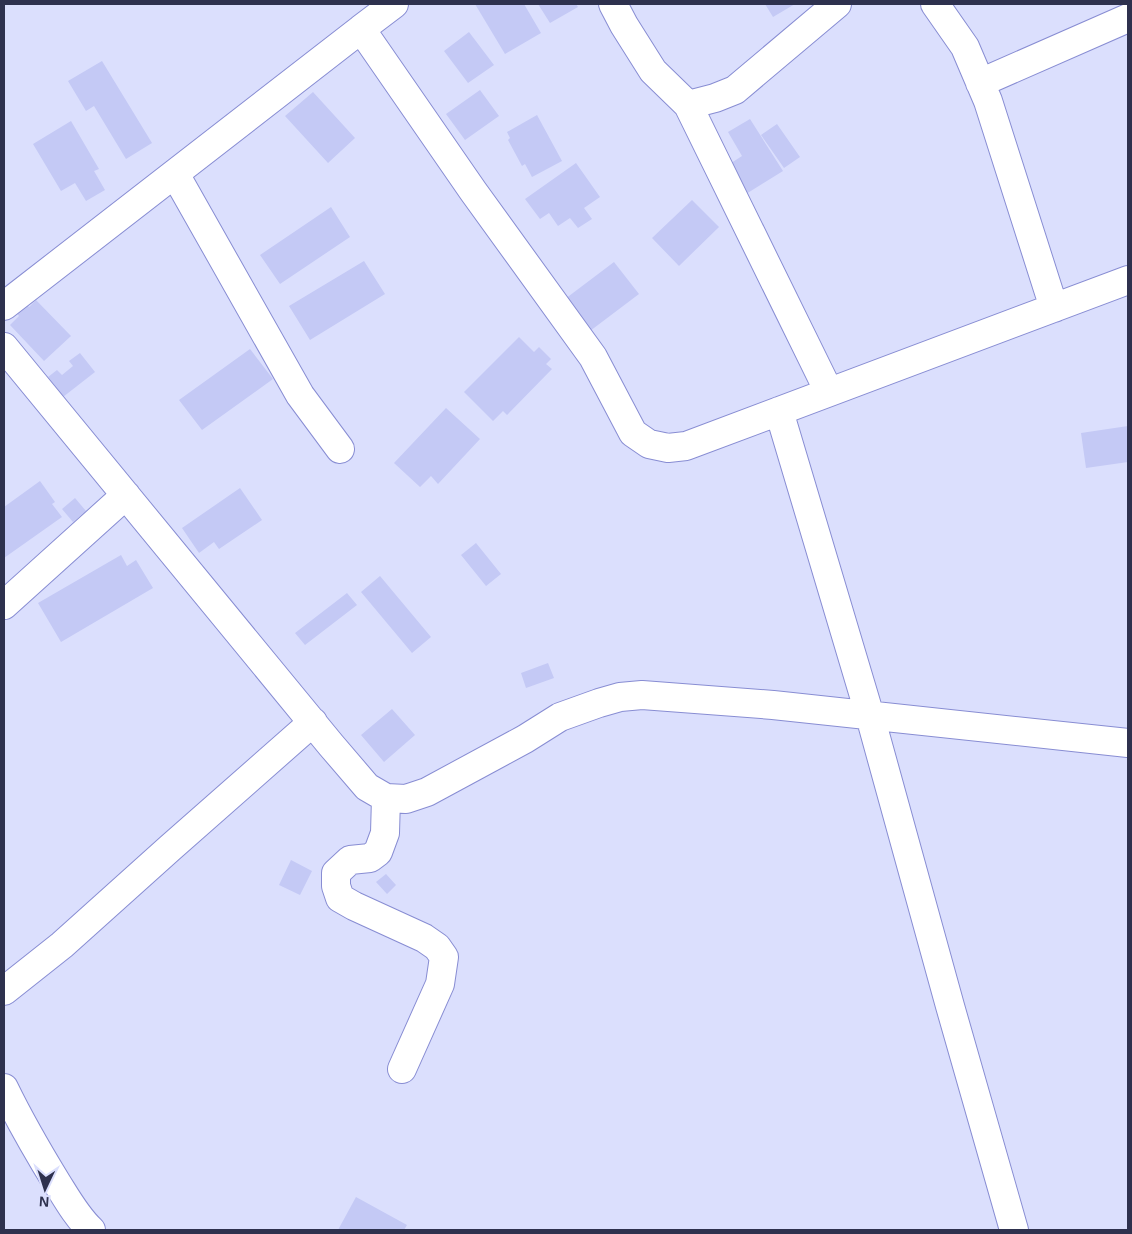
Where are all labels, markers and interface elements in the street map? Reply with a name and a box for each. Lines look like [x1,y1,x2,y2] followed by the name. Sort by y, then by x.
[20,1164,70,1214] north arrow
[38,1194,50,1210] text: N

